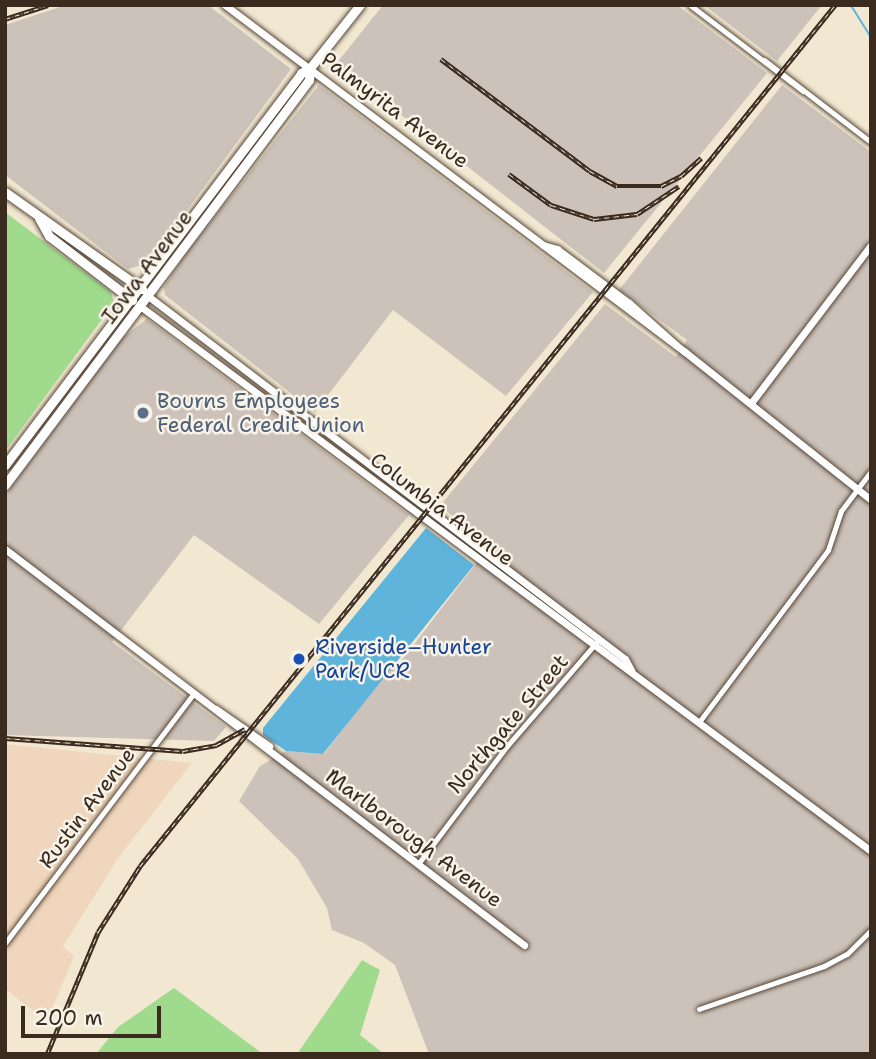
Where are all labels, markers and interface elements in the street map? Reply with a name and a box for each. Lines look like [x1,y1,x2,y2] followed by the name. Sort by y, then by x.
[316,46,474,174] street label: Palmyrita Avenue
[96,205,198,329] street label: Iowa Avenue
[157,388,365,438] place label: Bourns Employees Federal Credit Union
[135,405,151,421] marker: Bourns Employees Federal Credit Union
[365,447,519,571] street label: Columbia Avenue
[315,634,492,684] place label: Riverside–Hunter Park/UCR
[289,649,309,669] marker: Riverside–Hunter Park/UCR
[442,649,574,799] street label: Northgate Street
[34,743,140,873] street label: Rustin Avenue
[321,763,507,913] street label: Marlborough Avenue
[24,992,164,1036] scale bar
[34,1004,103,1032] text: 200 m

